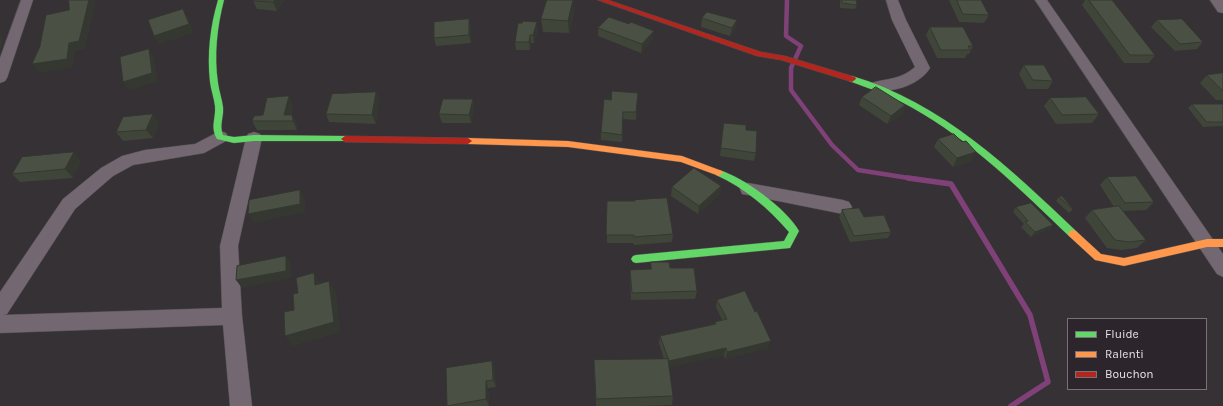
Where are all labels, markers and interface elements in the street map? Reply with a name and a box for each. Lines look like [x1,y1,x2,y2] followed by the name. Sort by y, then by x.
[1067,318,1207,390] legend
[1105,327,1139,341] text: Fluide
[1105,347,1144,361] text: Ralenti
[1105,367,1154,381] text: Bouchon

